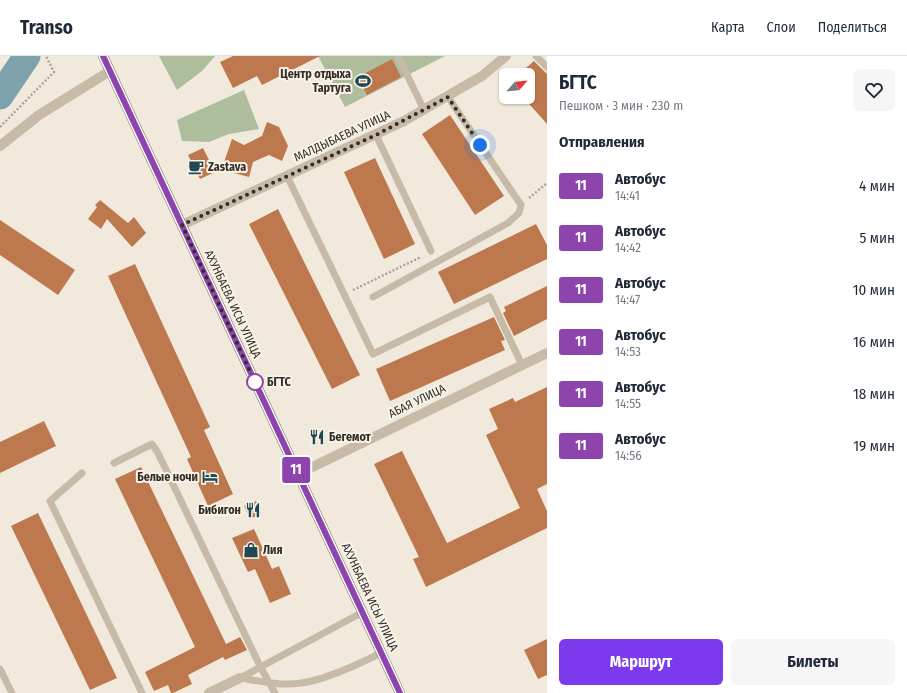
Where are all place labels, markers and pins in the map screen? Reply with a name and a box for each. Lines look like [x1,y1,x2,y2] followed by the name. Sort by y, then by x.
[280,67,351,95] place label: Центр отдыха Тартуга
[354,72,372,90] sports icon: Центр отдыха Тартуга
[187,158,205,176] cafe icon: Zastava
[208,160,246,174] place label: Zastava
[246,373,264,391] marker: БГТС
[267,375,292,389] place label: БГТС
[308,428,326,446] restaurant icon: Бегемот
[329,430,372,444] place label: Бегемот
[201,468,219,486] hotel icon: Белые ночи
[137,470,198,484] place label: Белые ночи
[244,501,262,519] restaurant icon: Бибигон
[198,503,241,517] place label: Бибигон
[242,541,260,559] shop icon: Лия
[263,543,283,557] place label: Лия

